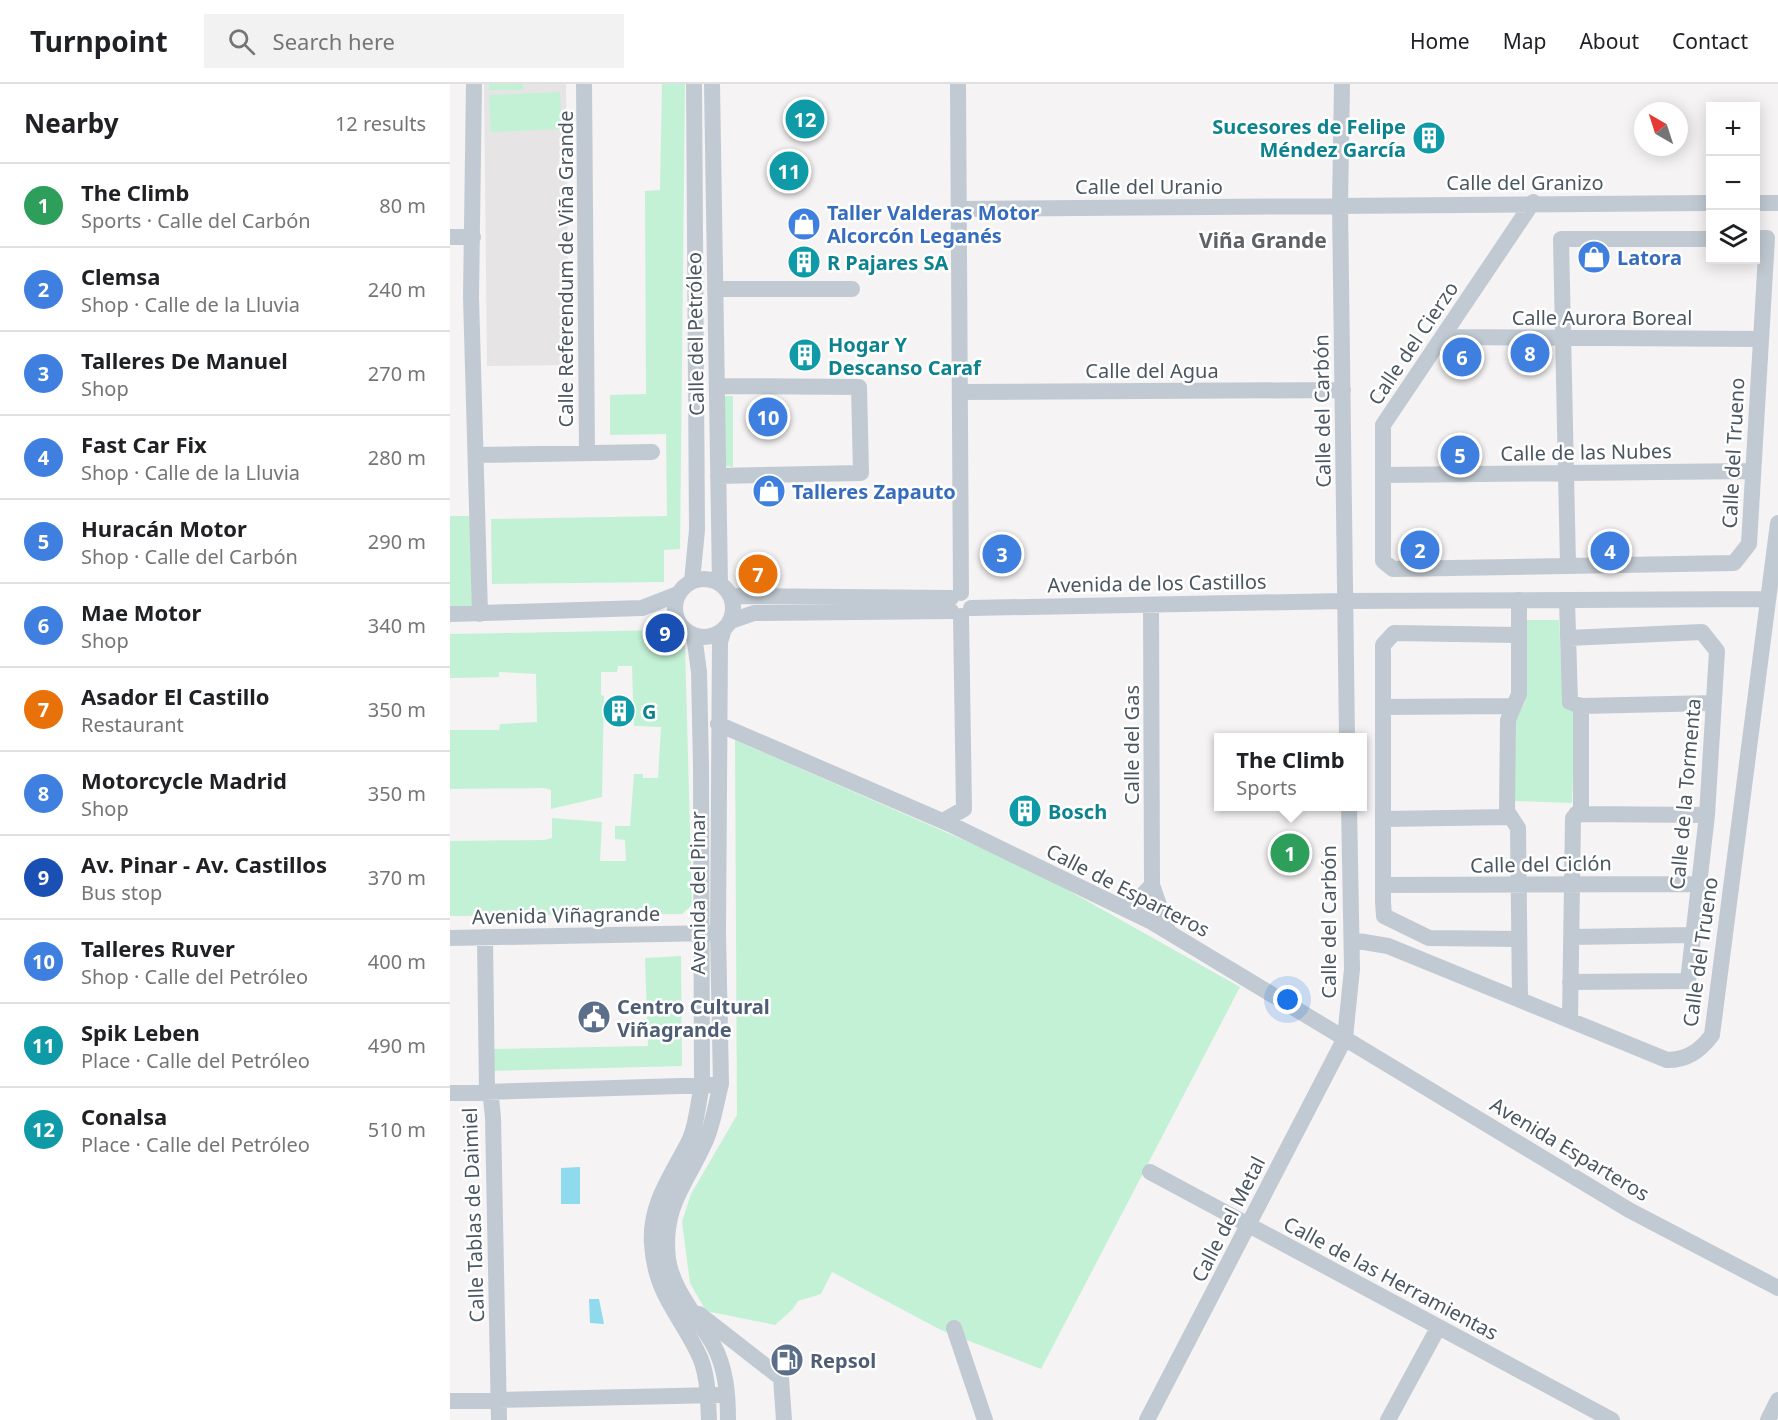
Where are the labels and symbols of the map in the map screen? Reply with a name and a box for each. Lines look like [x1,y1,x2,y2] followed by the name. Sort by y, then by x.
[786,96,824,141] pin: 12
[1634,102,1688,156] north arrow
[552,111,579,427] street label: Calle Referendum de Viña Grande
[1212,113,1406,163] place label: Sucesores de Felipe Méndez García
[1411,120,1447,156] building icon: Sucesores de Felipe Méndez García
[770,148,808,194] pin: 11
[1446,169,1604,196] street label: Calle del Granizo
[1075,173,1223,200] street label: Calle del Uranio
[827,199,1039,249] place label: Taller Valderas Motor Alcorcón Leganés
[786,206,822,242] shop icon: Taller Valderas Motor Alcorcón Leganés
[1199,226,1327,254] district label: Viña Grande
[1576,239,1612,275] shop icon: Latora
[786,244,822,280] building icon: R Pajares SA
[1617,244,1682,271] place label: Latora
[827,249,948,276] place label: R Pajares SA
[680,252,710,416] street label: Calle del Petróleo
[1362,276,1464,410] street label: Calle del Cierzo
[1512,304,1692,331] street label: Calle Aurora Boreal
[1510,330,1550,376] pin: 8
[828,331,982,381] place label: Hogar Y Descanso Caraf
[1307,334,1337,488] street label: Calle del Carbón
[1442,334,1482,380] pin: 6
[787,337,823,373] building icon: Hogar Y Descanso Caraf
[1085,357,1219,384] street label: Calle del Agua
[1716,377,1750,529] street label: Calle del Trueno
[748,394,788,440] pin: 10
[1440,432,1480,478] pin: 5
[1500,437,1672,467] street label: Calle de las Nubes
[751,473,787,509] shop icon: Talleres Zapauto
[792,478,956,505] place label: Talleres Zapauto
[1400,528,1440,572] pin: 2
[1590,528,1630,574] pin: 4
[982,532,1022,576] pin: 3
[738,552,778,596] pin: 7
[1047,568,1267,598] street label: Avenida de los Castillos
[646,610,684,656] pin: 9
[1118,685,1145,805] street label: Calle del Gas
[601,693,637,729] building icon: G
[1663,697,1707,891] street label: Calle de la Tormenta
[642,698,656,725] place label: G
[1007,793,1043,829] building icon: Bosch
[1048,798,1107,825] place label: Bosch
[684,811,711,975] street label: Avenida del Pinar
[1270,830,1310,876] pin: 1
[1042,837,1214,943] street label: Calle de Esparteros
[1315,845,1342,999] street label: Calle del Carbón
[1470,849,1612,879] street label: Calle del Ciclón
[1676,875,1724,1029] street label: Calle del Trueno
[472,900,660,930] street label: Avenida Viñagrande
[1273,985,1302,1014] your location
[617,993,770,1043] place label: Centro Cultural Viñagrande
[576,999,612,1035] public building icon: Centro Cultural Viñagrande
[1485,1091,1655,1207] street label: Avenida Esparteros
[456,1107,490,1323] street label: Calle Tablas de Daimiel
[1185,1152,1271,1286] street label: Calle del Metal
[1279,1210,1503,1346] street label: Calle de las Herramientas
[769,1342,805,1378] fuel station icon: Repsol
[810,1347,876,1374] place label: Repsol

